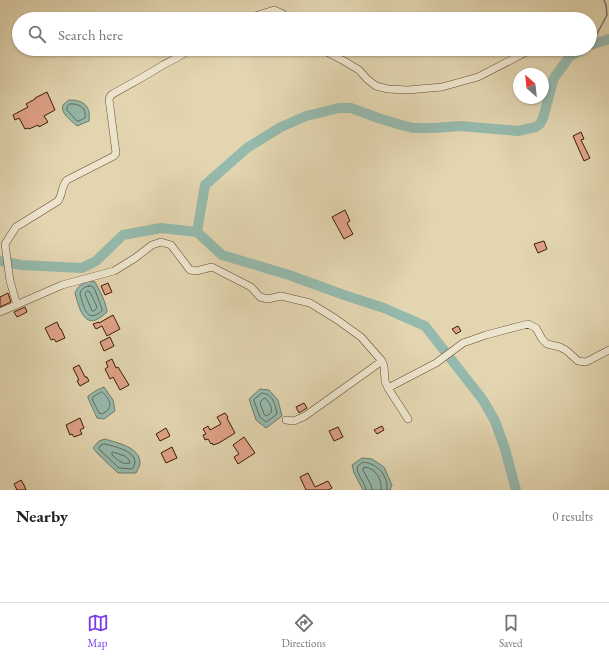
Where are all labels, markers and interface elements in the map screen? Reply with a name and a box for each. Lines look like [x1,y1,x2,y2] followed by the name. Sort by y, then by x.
[12,12,597,56] search box
[26,23,48,45] icon: search
[58,25,123,44] text: Search here
[513,68,549,104] north arrow
[16,505,68,527] text: Nearby
[552,508,593,525] text: 0 results
[87,612,109,650] tab: Map
[282,612,326,650] tab: Directions
[499,612,522,650] tab: Saved

